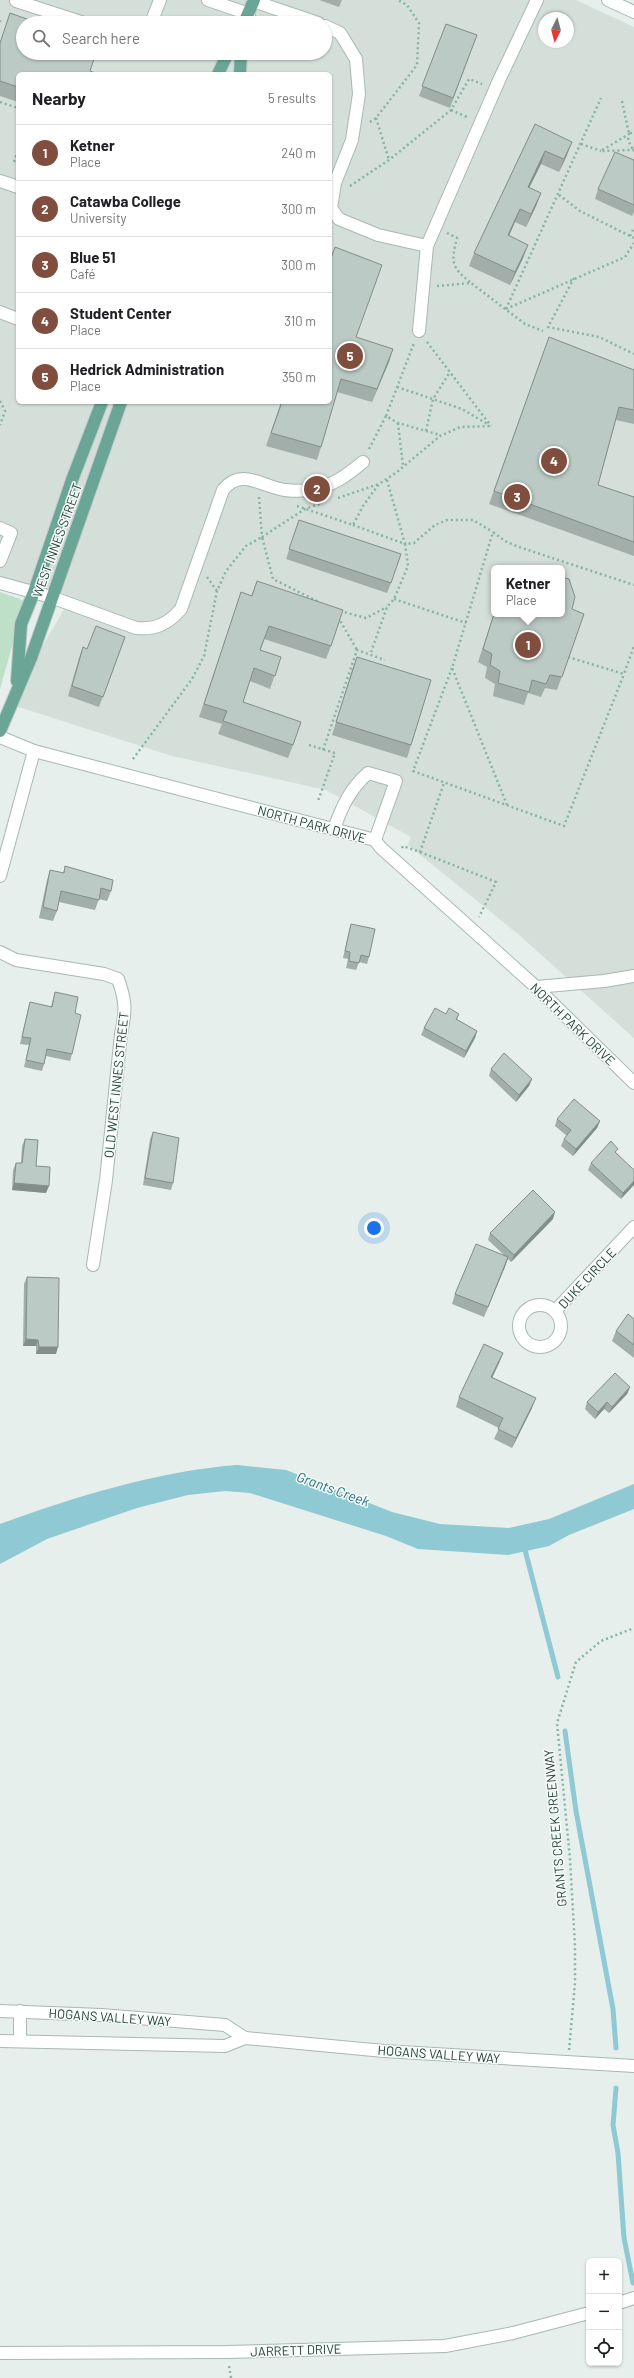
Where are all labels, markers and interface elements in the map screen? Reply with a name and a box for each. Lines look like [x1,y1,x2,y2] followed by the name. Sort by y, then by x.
[538,12,574,48] north arrow
[16,16,332,60] search box
[30,27,52,49] icon: search
[62,29,140,47] text: Search here
[32,88,86,108] text: Nearby
[268,90,316,106] text: 5 results
[70,136,115,154] text: Ketner
[43,145,47,161] text: 1
[281,145,316,161] text: 240 m
[70,154,101,170] text: Place
[70,192,181,210] text: Catawba College
[41,201,49,217] text: 2
[281,201,316,217] text: 300 m
[70,210,127,226] text: University
[70,248,116,266] text: Blue 51
[41,257,49,273] text: 3
[281,257,316,273] text: 300 m
[70,266,95,282] text: Café
[70,304,171,322] text: Student Center
[41,313,49,329] text: 4
[284,313,316,329] text: 310 m
[70,322,101,338] text: Place
[337,341,363,371] pin: 5
[70,360,224,378] text: Hedrick Administration
[41,369,49,385] text: 5
[282,369,316,385] text: 350 m
[70,378,101,394] text: Place
[541,446,567,476] pin: 4
[304,474,330,504] pin: 2
[29,480,85,600] street label: WEST INNES STREET
[504,482,530,512] pin: 3
[491,565,565,617] popup
[506,574,550,592] text: Ketner
[506,592,537,608] text: Place
[515,630,541,660] pin: 1
[256,802,368,846] street label: NORTH PARK DRIVE
[527,979,619,1069] street label: NORTH PARK DRIVE
[100,1011,132,1159] street label: OLD WEST INNES STREET
[364,1218,384,1238] your location
[555,1244,619,1312] street label: DUKE CIRCLE
[294,1467,372,1510] water label: Grants Creek
[540,1749,570,1907] street label: GRANTS CREEK GREENWAY
[48,2005,172,2029] street label: HOGANS VALLEY WAY
[377,2042,501,2066] street label: HOGANS VALLEY WAY
[586,2258,622,2366] map controls
[586,2258,622,2294] button: +
[586,2294,622,2330] button: −
[586,2330,622,2366] button: locate
[250,2340,342,2360] street label: JARRETT DRIVE

